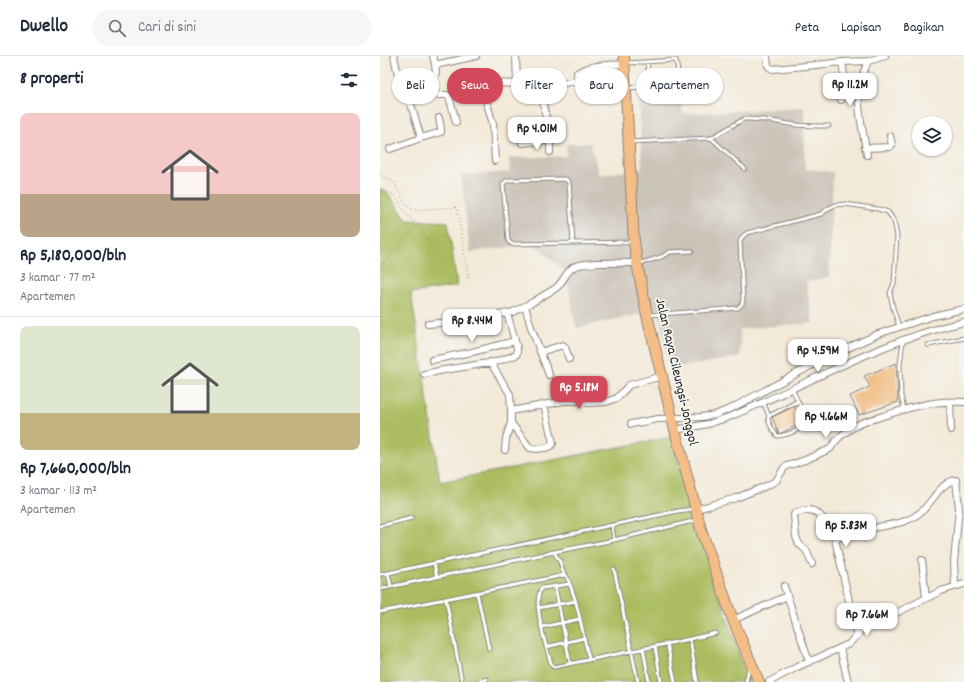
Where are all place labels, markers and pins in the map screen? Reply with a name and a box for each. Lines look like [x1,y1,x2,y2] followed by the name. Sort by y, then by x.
[809,73,891,107] pin: Rp 11.2M
[496,117,578,151] pin: Rp 4.01M
[431,309,513,343] pin: Rp 8.44M
[777,339,859,373] pin: Rp 4.59M
[538,376,620,410] pin: Rp 5.18M
[785,405,867,439] pin: Rp 4.66M
[805,514,887,548] pin: Rp 5.83M
[826,603,908,637] pin: Rp 7.66M

